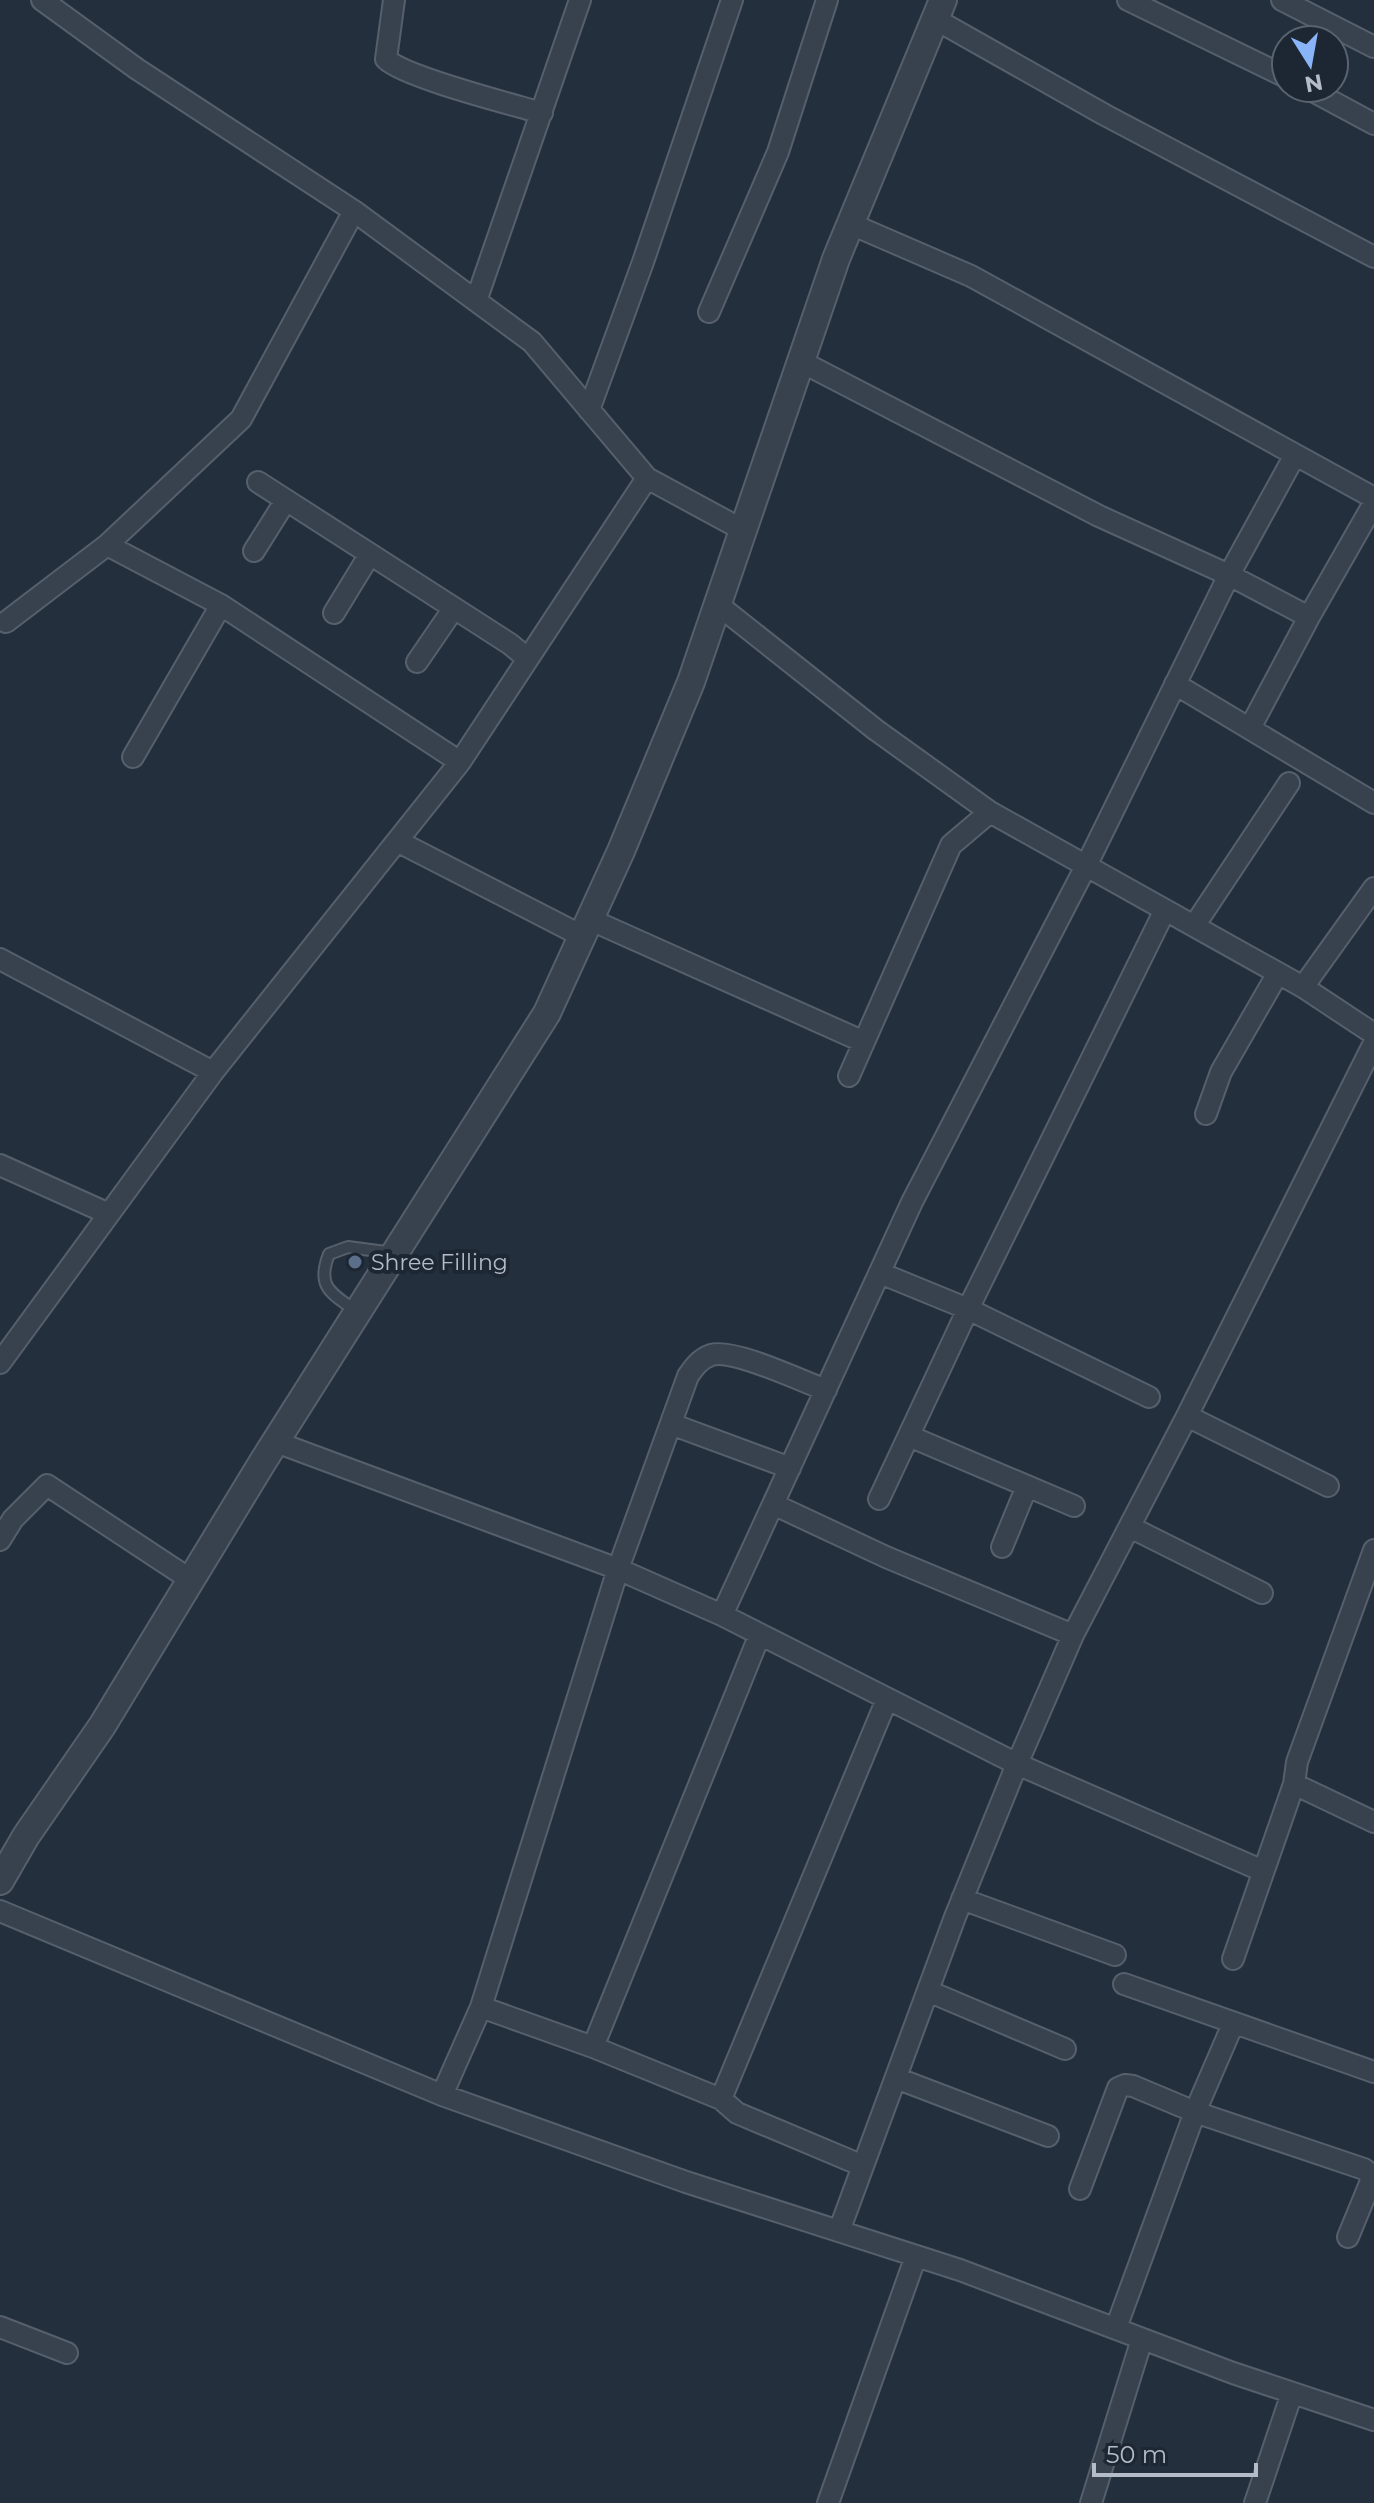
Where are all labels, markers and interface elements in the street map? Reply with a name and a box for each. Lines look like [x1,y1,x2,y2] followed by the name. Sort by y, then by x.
[1270,24,1350,104] north arrow
[1302,68,1325,98] text: N
[371,1249,508,1276] place label: Shree Filling
[346,1253,364,1271] marker: Shree Filling
[1094,2427,1256,2477] scale bar
[1106,2440,1167,2469] text: 50 m

